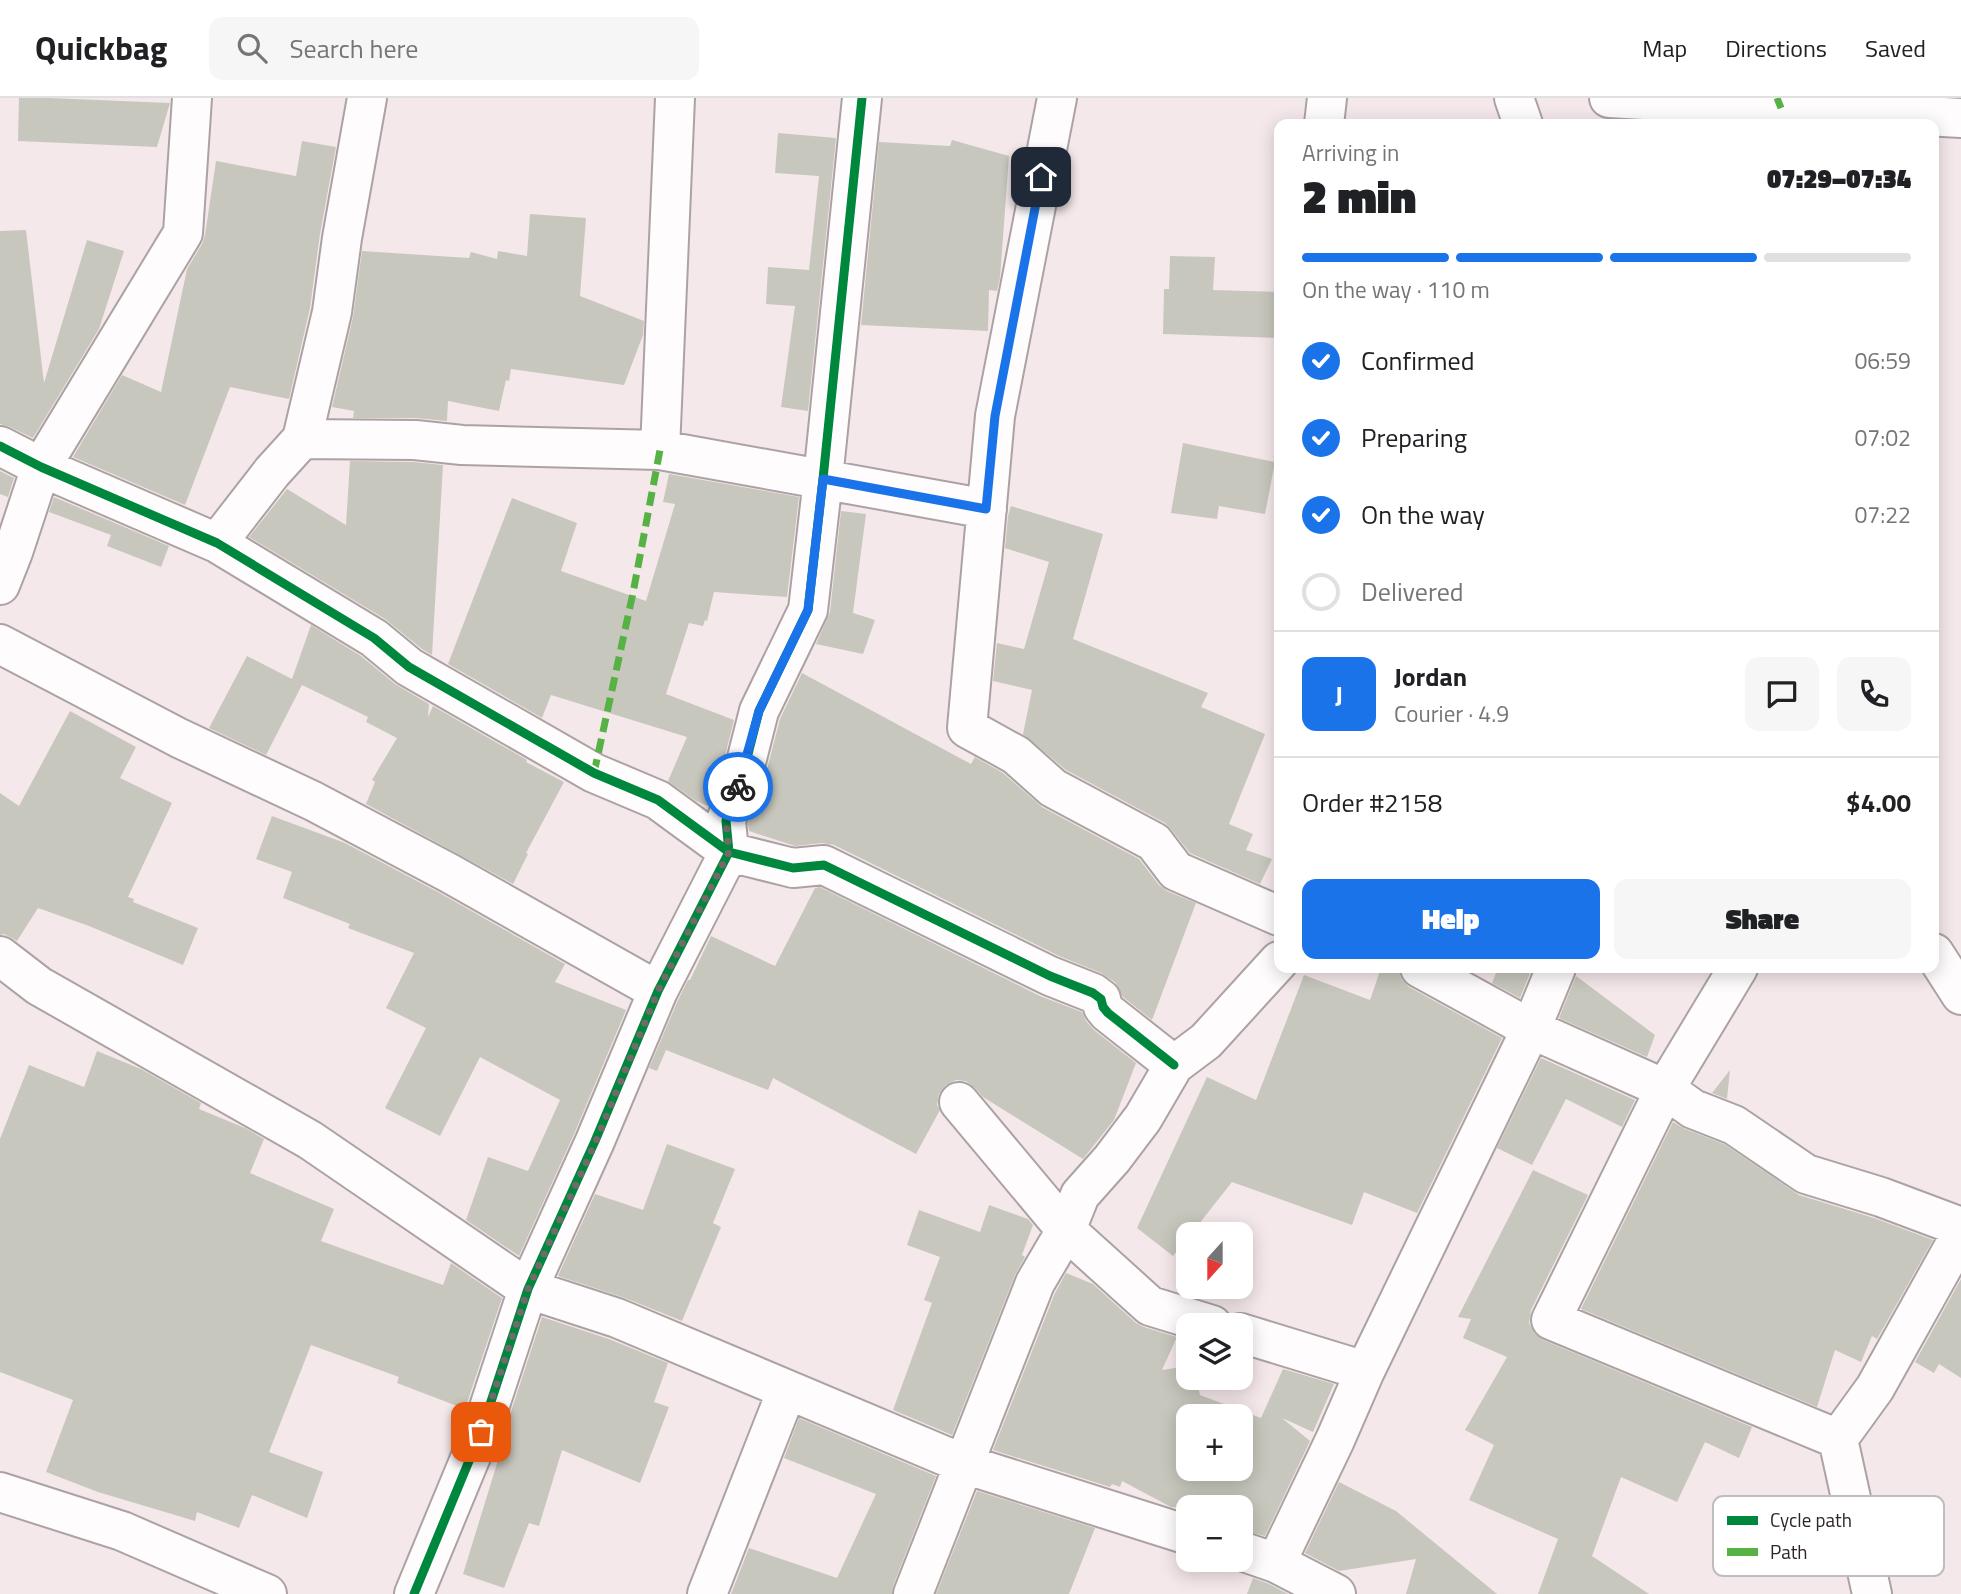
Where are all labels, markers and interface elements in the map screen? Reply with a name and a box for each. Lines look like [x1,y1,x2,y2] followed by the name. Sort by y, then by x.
[209,17,699,80] search box
[35,23,167,73] text: Quickbag
[233,29,271,67] icon: search
[289,29,418,68] text: Search here
[1642,30,1687,66] text: Map
[1725,30,1827,66] text: Directions
[1865,30,1926,66] text: Saved
[1302,135,1399,170] text: Arriving in
[1011,147,1071,207] pin
[1022,158,1060,196] icon: home
[1767,159,1911,198] text: 07:29–07:34
[1302,161,1416,231] text: 2 min
[1302,272,1490,307] text: On the way · 110 m
[1361,341,1475,380] text: Confirmed
[1302,342,1340,380] icon: check
[1854,343,1911,378] text: 06:59
[1361,418,1467,457] text: Preparing
[1302,419,1340,457] icon: check
[1854,420,1911,455] text: 07:02
[1361,495,1485,534] text: On the way
[1302,496,1340,534] icon: check
[1854,497,1911,532] text: 07:22
[1361,572,1464,611] text: Delivered
[1394,657,1467,696] text: Jordan
[1745,657,1819,731] button: chat
[1837,657,1911,731] button: phone
[1335,675,1343,714] text: J
[1394,696,1509,731] text: Courier · 4.9
[703,752,773,822] courier
[719,768,757,806] icon: bike
[1302,783,1442,822] text: Order #2158
[1846,783,1911,822] text: $4.00
[1302,879,1600,959] button: Help
[1614,879,1911,959] button: Share
[1176,1222,1253,1298] north arrow
[1176,1222,1253,1572] map controls
[1176,1313,1253,1390] button: layers
[451,1402,511,1462] pin
[1176,1404,1253,1481] button: +
[462,1413,500,1451] icon: bag
[1176,1495,1253,1572] button: −
[1713,1496,1944,1576] legend
[1770,1505,1852,1534] text: Cycle path
[1770,1537,1808,1566] text: Path

